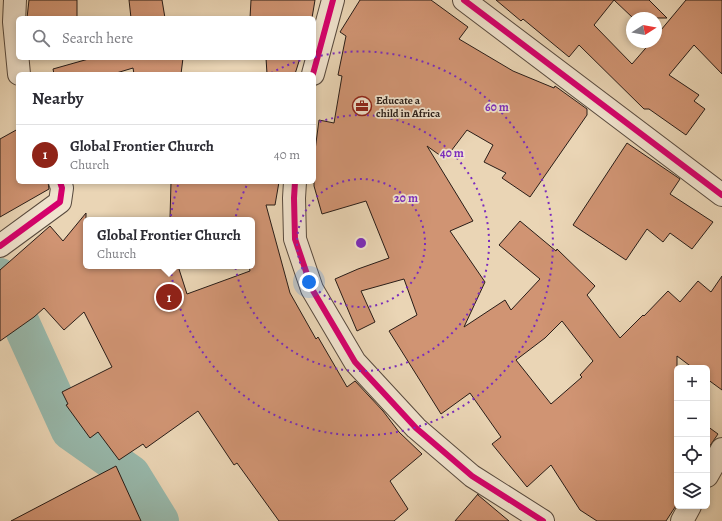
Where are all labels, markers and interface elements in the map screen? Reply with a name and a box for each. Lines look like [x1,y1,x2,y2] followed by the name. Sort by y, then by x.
[626,12,662,48] north arrow
[16,16,316,60] search box
[30,27,52,49] icon: search
[62,28,133,48] text: Search here
[32,87,83,110] text: Nearby
[376,93,441,121] place label: Educate a child in Africa
[351,95,373,117] office icon: Educate a child in Africa
[485,99,509,115] text: 60 m
[70,136,214,156] text: Global Frontier Church
[440,145,464,161] text: 40 m
[43,146,47,163] text: 1
[274,146,300,163] text: 40 m
[70,156,109,173] text: Church
[394,190,418,206] text: 20 m
[83,217,255,269] popup
[97,225,241,245] text: Global Frontier Church
[354,236,368,250] centre of rings
[97,245,136,262] text: Church
[299,272,319,292] your location
[156,282,182,312] pin: 1
[674,365,710,509] map controls
[674,365,710,401] button: +
[674,401,710,437] button: −
[674,437,710,473] button: locate
[674,473,710,509] button: layers

